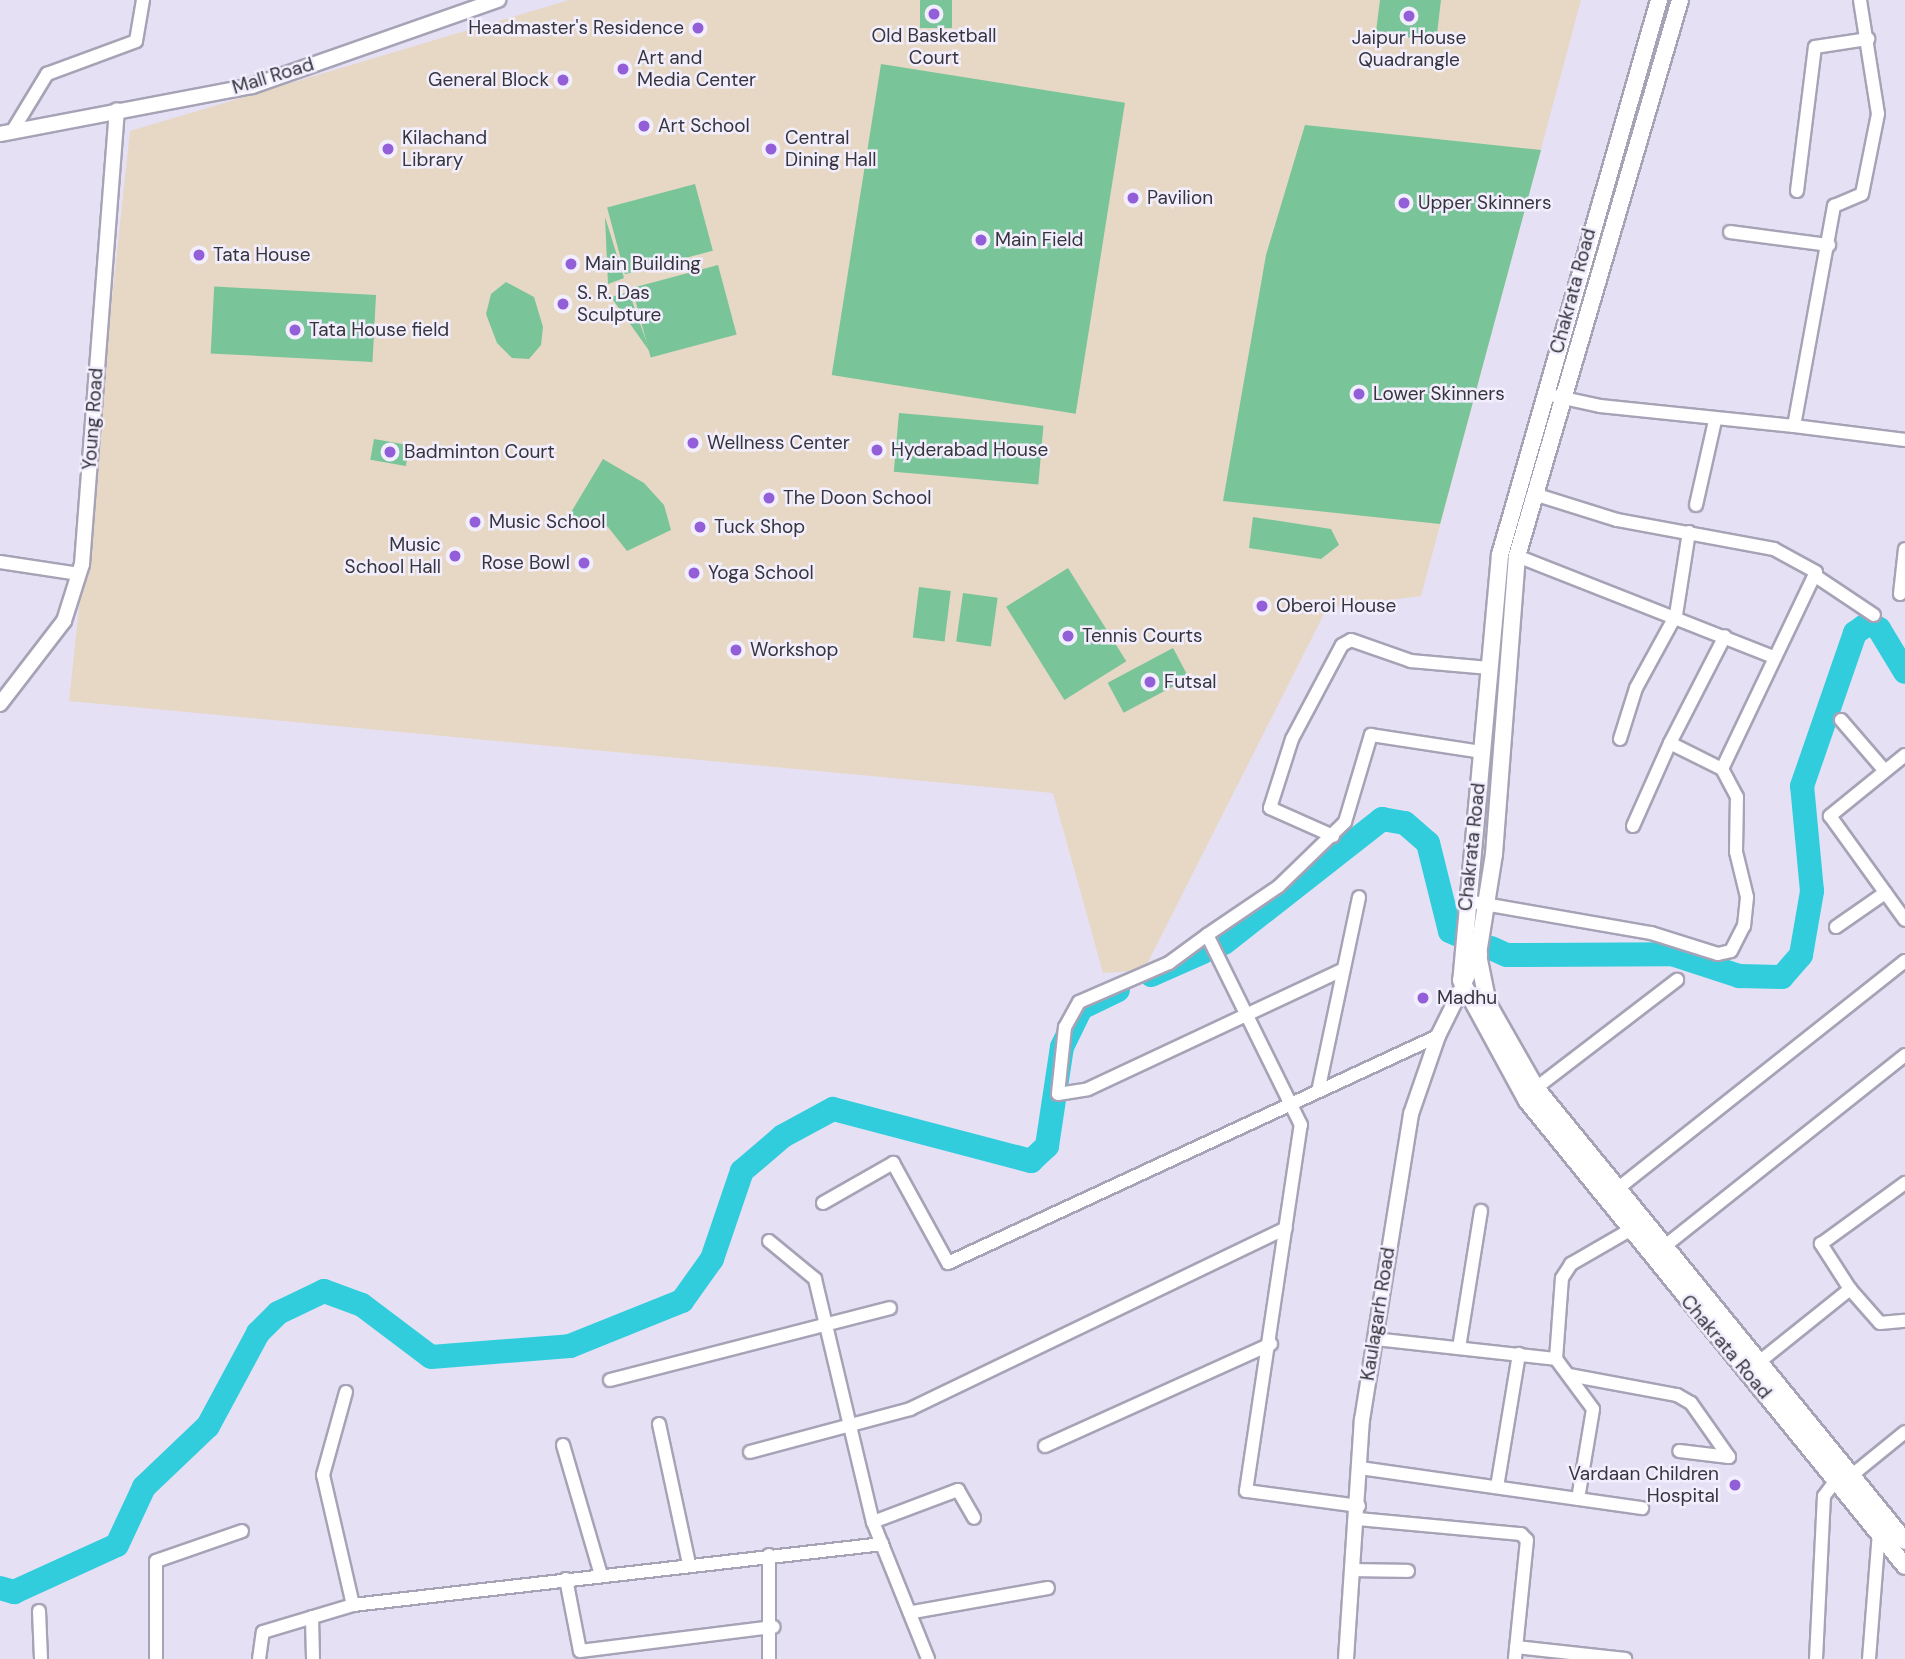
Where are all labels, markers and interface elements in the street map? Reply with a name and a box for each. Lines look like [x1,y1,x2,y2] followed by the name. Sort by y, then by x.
[926,6,942,22] marker: Old Basketball Court
[1401,8,1417,24] marker: Jaipur House Quadrangle
[468,17,684,39] place label: Headmaster's Residence
[690,20,706,36] marker: Headmaster's Residence
[872,25,996,69] place label: Old Basketball Court
[1352,27,1466,71] place label: Jaipur House Quadrangle
[637,47,756,91] place label: Art and Media Center
[229,53,317,99] street label: Mall Road
[615,61,631,77] marker: Art and Media Center
[428,69,549,91] place label: General Block
[555,72,571,88] marker: General Block
[658,115,750,137] place label: Art School
[636,118,652,134] marker: Art School
[402,127,487,171] place label: Kilachand Library
[785,127,876,171] place label: Central Dining Hall
[380,141,396,157] marker: Kilachand Library
[763,141,779,157] marker: Central Dining Hall
[1147,187,1213,209] place label: Pavilion
[1125,190,1141,206] marker: Pavilion
[1418,192,1551,214] place label: Upper Skinners
[1396,195,1412,211] marker: Upper Skinners
[1545,226,1601,356] street label: Chakrata Road
[995,229,1084,251] place label: Main Field
[973,232,989,248] marker: Main Field
[213,244,311,266] place label: Tata House
[191,247,207,263] marker: Tata House
[585,253,701,275] place label: Main Building
[563,256,579,272] marker: Main Building
[577,282,661,326] place label: S. R. Das Sculpture
[555,296,571,312] marker: S. R. Das Sculpture
[309,319,449,341] place label: Tata House field
[287,322,303,338] marker: Tata House field
[78,367,108,471] street label: Young Road
[1373,383,1505,405] place label: Lower Skinners
[1351,386,1367,402] marker: Lower Skinners
[707,432,850,454] place label: Wellness Center
[685,435,701,451] marker: Wellness Center
[891,439,1048,461] place label: Hyderabad House
[404,441,555,463] place label: Badminton Court
[869,442,885,458] marker: Hyderabad House
[382,444,398,460] marker: Badminton Court
[783,487,932,509] place label: The Doon School
[761,490,777,506] marker: The Doon School
[489,511,605,533] place label: Music School
[467,514,483,530] marker: Music School
[714,516,805,538] place label: Tuck Shop
[692,519,708,535] marker: Tuck Shop
[345,534,441,578] place label: Music School Hall
[447,548,463,564] marker: Music School Hall
[482,552,570,574] place label: Rose Bowl
[576,555,592,571] marker: Rose Bowl
[708,562,814,584] place label: Yoga School
[686,565,702,581] marker: Yoga School
[1276,595,1396,617] place label: Oberoi House
[1254,598,1270,614] marker: Oberoi House
[1082,625,1202,647] place label: Tennis Courts
[1060,628,1076,644] marker: Tennis Courts
[750,639,838,661] place label: Workshop
[728,642,744,658] marker: Workshop
[1164,671,1217,693] place label: Futsal
[1142,674,1158,690] marker: Futsal
[1454,782,1490,912] street label: Chakrata Road
[1437,987,1497,1009] place label: Madhu
[1415,990,1431,1006] marker: Madhu
[1356,1246,1400,1382] street label: Kaulagarh Road
[1676,1290,1776,1404] street label: Chakrata Road
[1568,1463,1719,1507] place label: Vardaan Children Hospital
[1725,1475,1745,1495] marker: Vardaan Children Hospital

